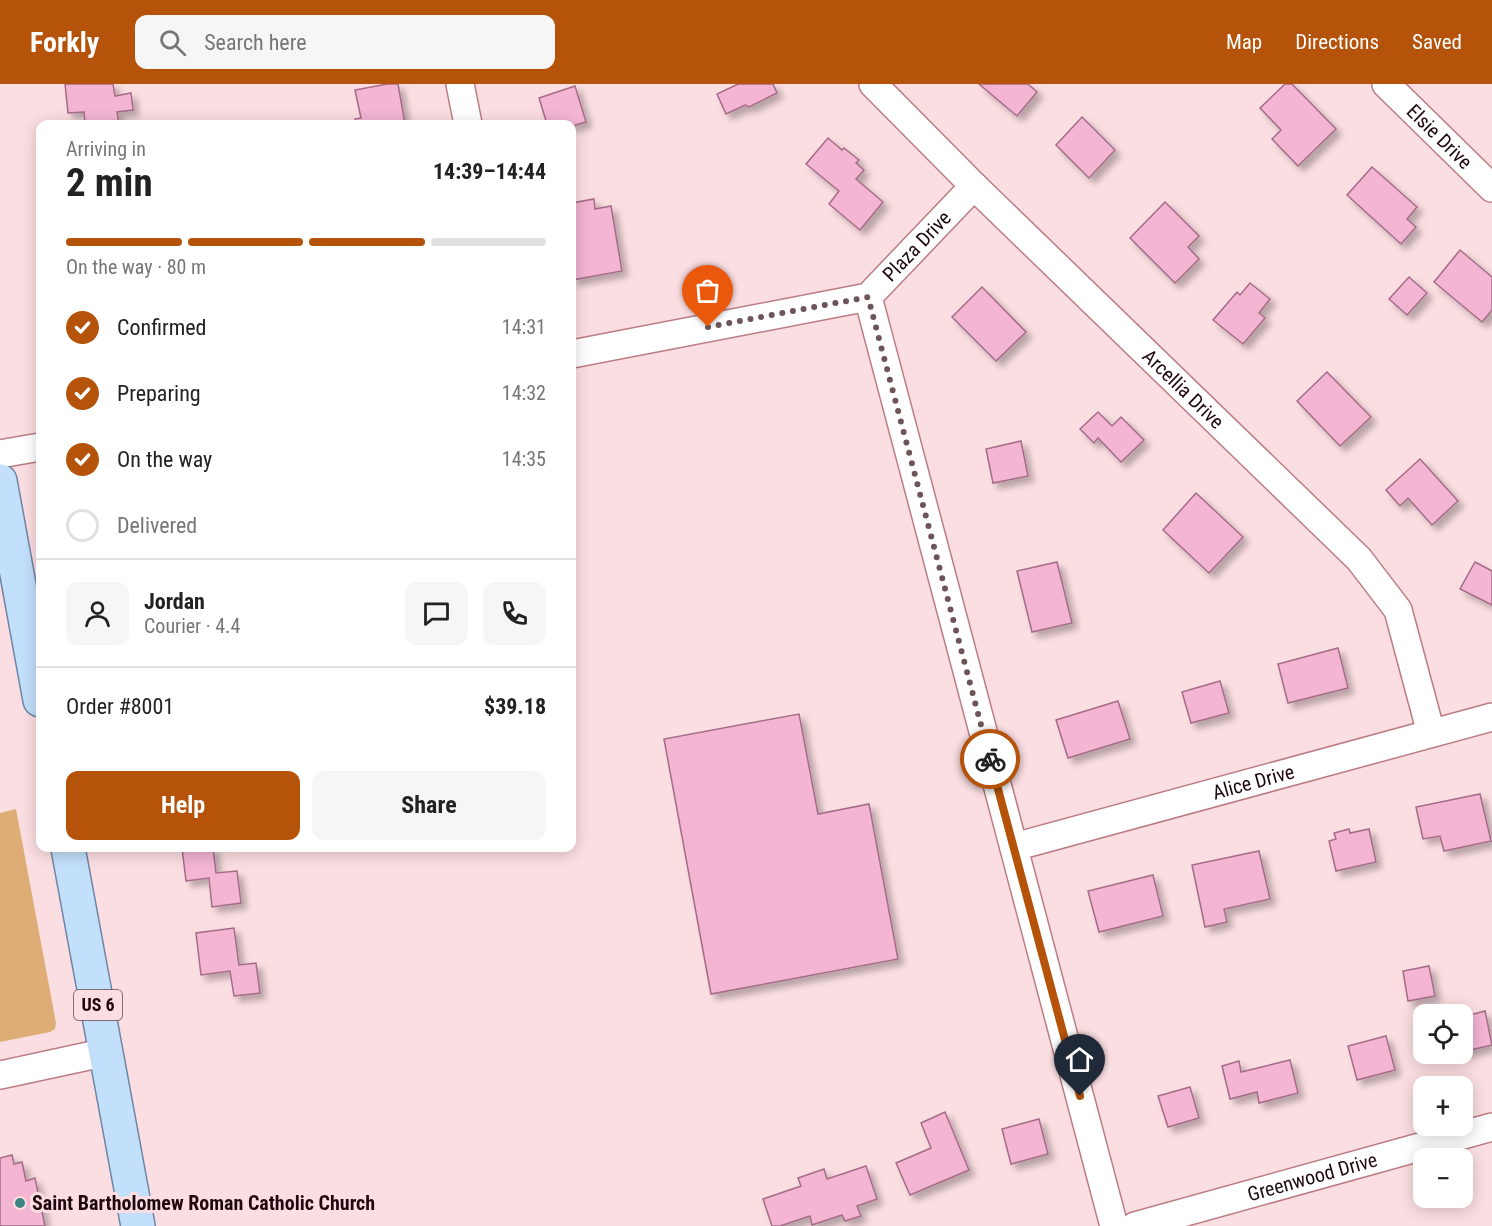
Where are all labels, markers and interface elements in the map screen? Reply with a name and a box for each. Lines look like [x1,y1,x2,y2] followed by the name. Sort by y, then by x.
[135,15,555,69] search box
[30,26,99,59] text: Forkly
[156,26,189,59] icon: search
[204,30,307,55] text: Search here
[1226,30,1262,54] text: Map
[1295,30,1379,54] text: Directions
[1412,30,1462,54] text: Saved
[1402,99,1477,174] street label: Elsie Drive
[66,137,146,161] text: Arriving in
[433,159,546,184] text: 14:39–14:44
[66,160,153,206] text: 2 min
[878,206,956,286] street label: Plaza Drive
[66,255,206,279] text: On the way · 80 m
[682,265,733,327] pin
[691,274,724,307] icon: bag
[66,311,99,344] icon: check
[117,315,206,340] text: Confirmed
[502,315,546,339] text: 14:31
[1138,344,1229,434] street label: Arcellia Drive
[66,377,99,410] icon: check
[117,381,201,406] text: Preparing
[502,381,546,405] text: 14:32
[66,443,99,476] icon: check
[117,447,212,472] text: On the way
[502,447,546,471] text: 14:35
[117,513,197,538] text: Delivered
[66,582,129,645] button: person
[405,582,468,645] button: chat
[483,582,546,645] button: phone
[144,589,205,614] text: Jordan
[144,614,240,638] text: Courier · 4.4
[66,694,174,719] text: Order #8001
[484,694,546,719] text: $39.18
[960,729,1020,789] courier
[974,743,1007,776] icon: bike
[1210,759,1297,805] street label: Alice Drive
[66,771,300,840] button: Help
[312,771,546,840] button: Share
[74,990,122,1020] road number: US 6
[1413,1004,1473,1208] map controls
[1413,1004,1473,1064] button: locate
[1054,1034,1105,1096] pin
[1063,1043,1096,1076] icon: home
[1413,1076,1473,1136] button: +
[1245,1147,1380,1206] street label: Greenwood Drive
[1413,1148,1473,1208] button: −
[32,1191,375,1215] place label: Saint Bartholomew Roman Catholic Church
[13,1196,27,1210] marker: Saint Bartholomew Roman Catholic Church

